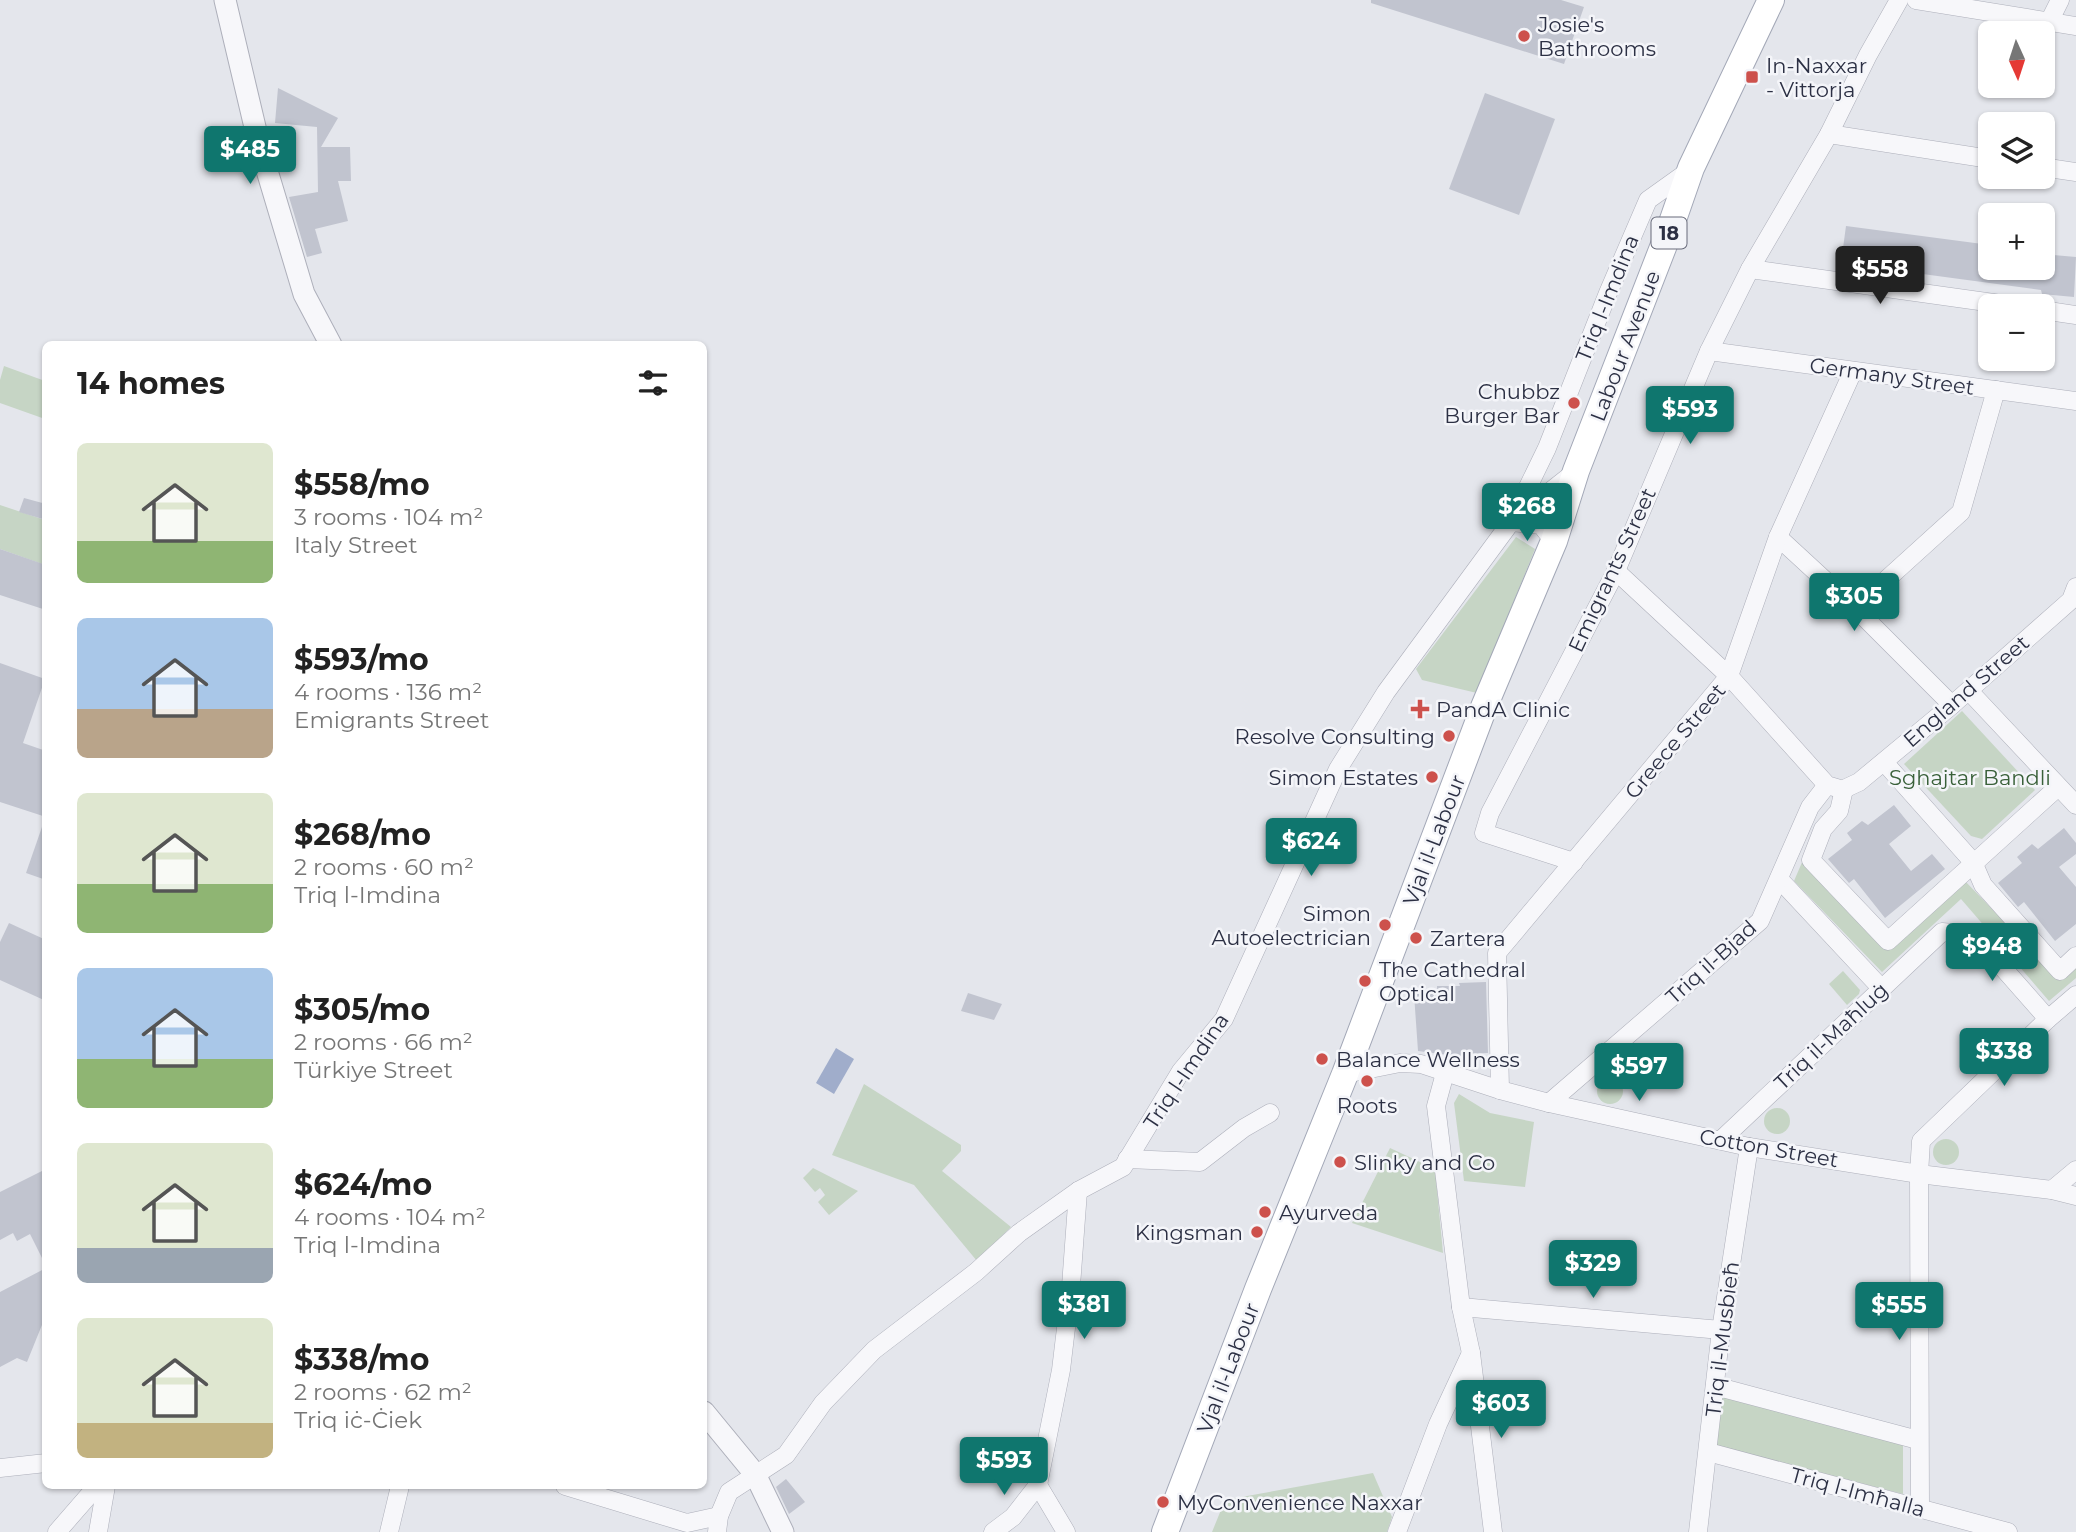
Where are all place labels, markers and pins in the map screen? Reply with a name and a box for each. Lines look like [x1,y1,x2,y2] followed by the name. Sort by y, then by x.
[1537,12,1656,61] place label: Josie's Bathrooms
[1516,28,1532,44] marker: Josie's Bathrooms
[1766,53,1867,102] place label: In-Naxxar - Vittorja
[1744,69,1760,85] marker: In-Naxxar - Vittorja
[209,127,291,186] pin: $485
[1839,246,1921,306] pin: $558
[1444,379,1560,428] place label: Chubbz Burger Bar
[1649,386,1731,446] pin: $593
[1566,395,1582,411] marker: Chubbz Burger Bar
[1486,484,1568,543] pin: $268
[1813,574,1895,633] pin: $305
[1436,697,1570,722] place label: PandA Clinic
[1410,699,1430,719] marker: PandA Clinic
[1234,724,1435,749] place label: Resolve Consulting
[1441,728,1457,744] marker: Resolve Consulting
[1269,765,1418,790] place label: Simon Estates
[1424,769,1440,785] marker: Simon Estates
[1270,818,1352,878] pin: $624
[1211,901,1371,950] place label: Simon Autoelectrician
[1377,917,1393,933] marker: Simon Autoelectrician
[1951,923,2033,983] pin: $948
[1430,926,1506,951] place label: Zartera
[1408,930,1424,946] marker: Zartera
[1379,957,1526,1006] place label: The Cathedral Optical
[1357,973,1373,989] marker: The Cathedral Optical
[1963,1028,2045,1088] pin: $338
[1598,1044,1680,1103] pin: $597
[1336,1047,1520,1072] place label: Balance Wellness
[1314,1051,1330,1067] marker: Balance Wellness
[1359,1073,1375,1089] marker: Roots
[1337,1093,1397,1118] place label: Roots
[1354,1150,1495,1175] place label: Slinky and Co
[1332,1154,1348,1170] marker: Slinky and Co
[1279,1200,1378,1225] place label: Ayurveda
[1257,1204,1273,1220] marker: Ayurveda
[1135,1220,1243,1245] place label: Kingsman
[1249,1224,1265,1240] marker: Kingsman
[1552,1240,1634,1300] pin: $329
[1043,1282,1125,1341] pin: $381
[1858,1282,1940,1342] pin: $555
[1460,1380,1542,1440] pin: $603
[963,1438,1045,1497] pin: $593
[1177,1490,1423,1515] place label: MyConvenience Naxxar
[1155,1494,1171,1510] marker: MyConvenience Naxxar

